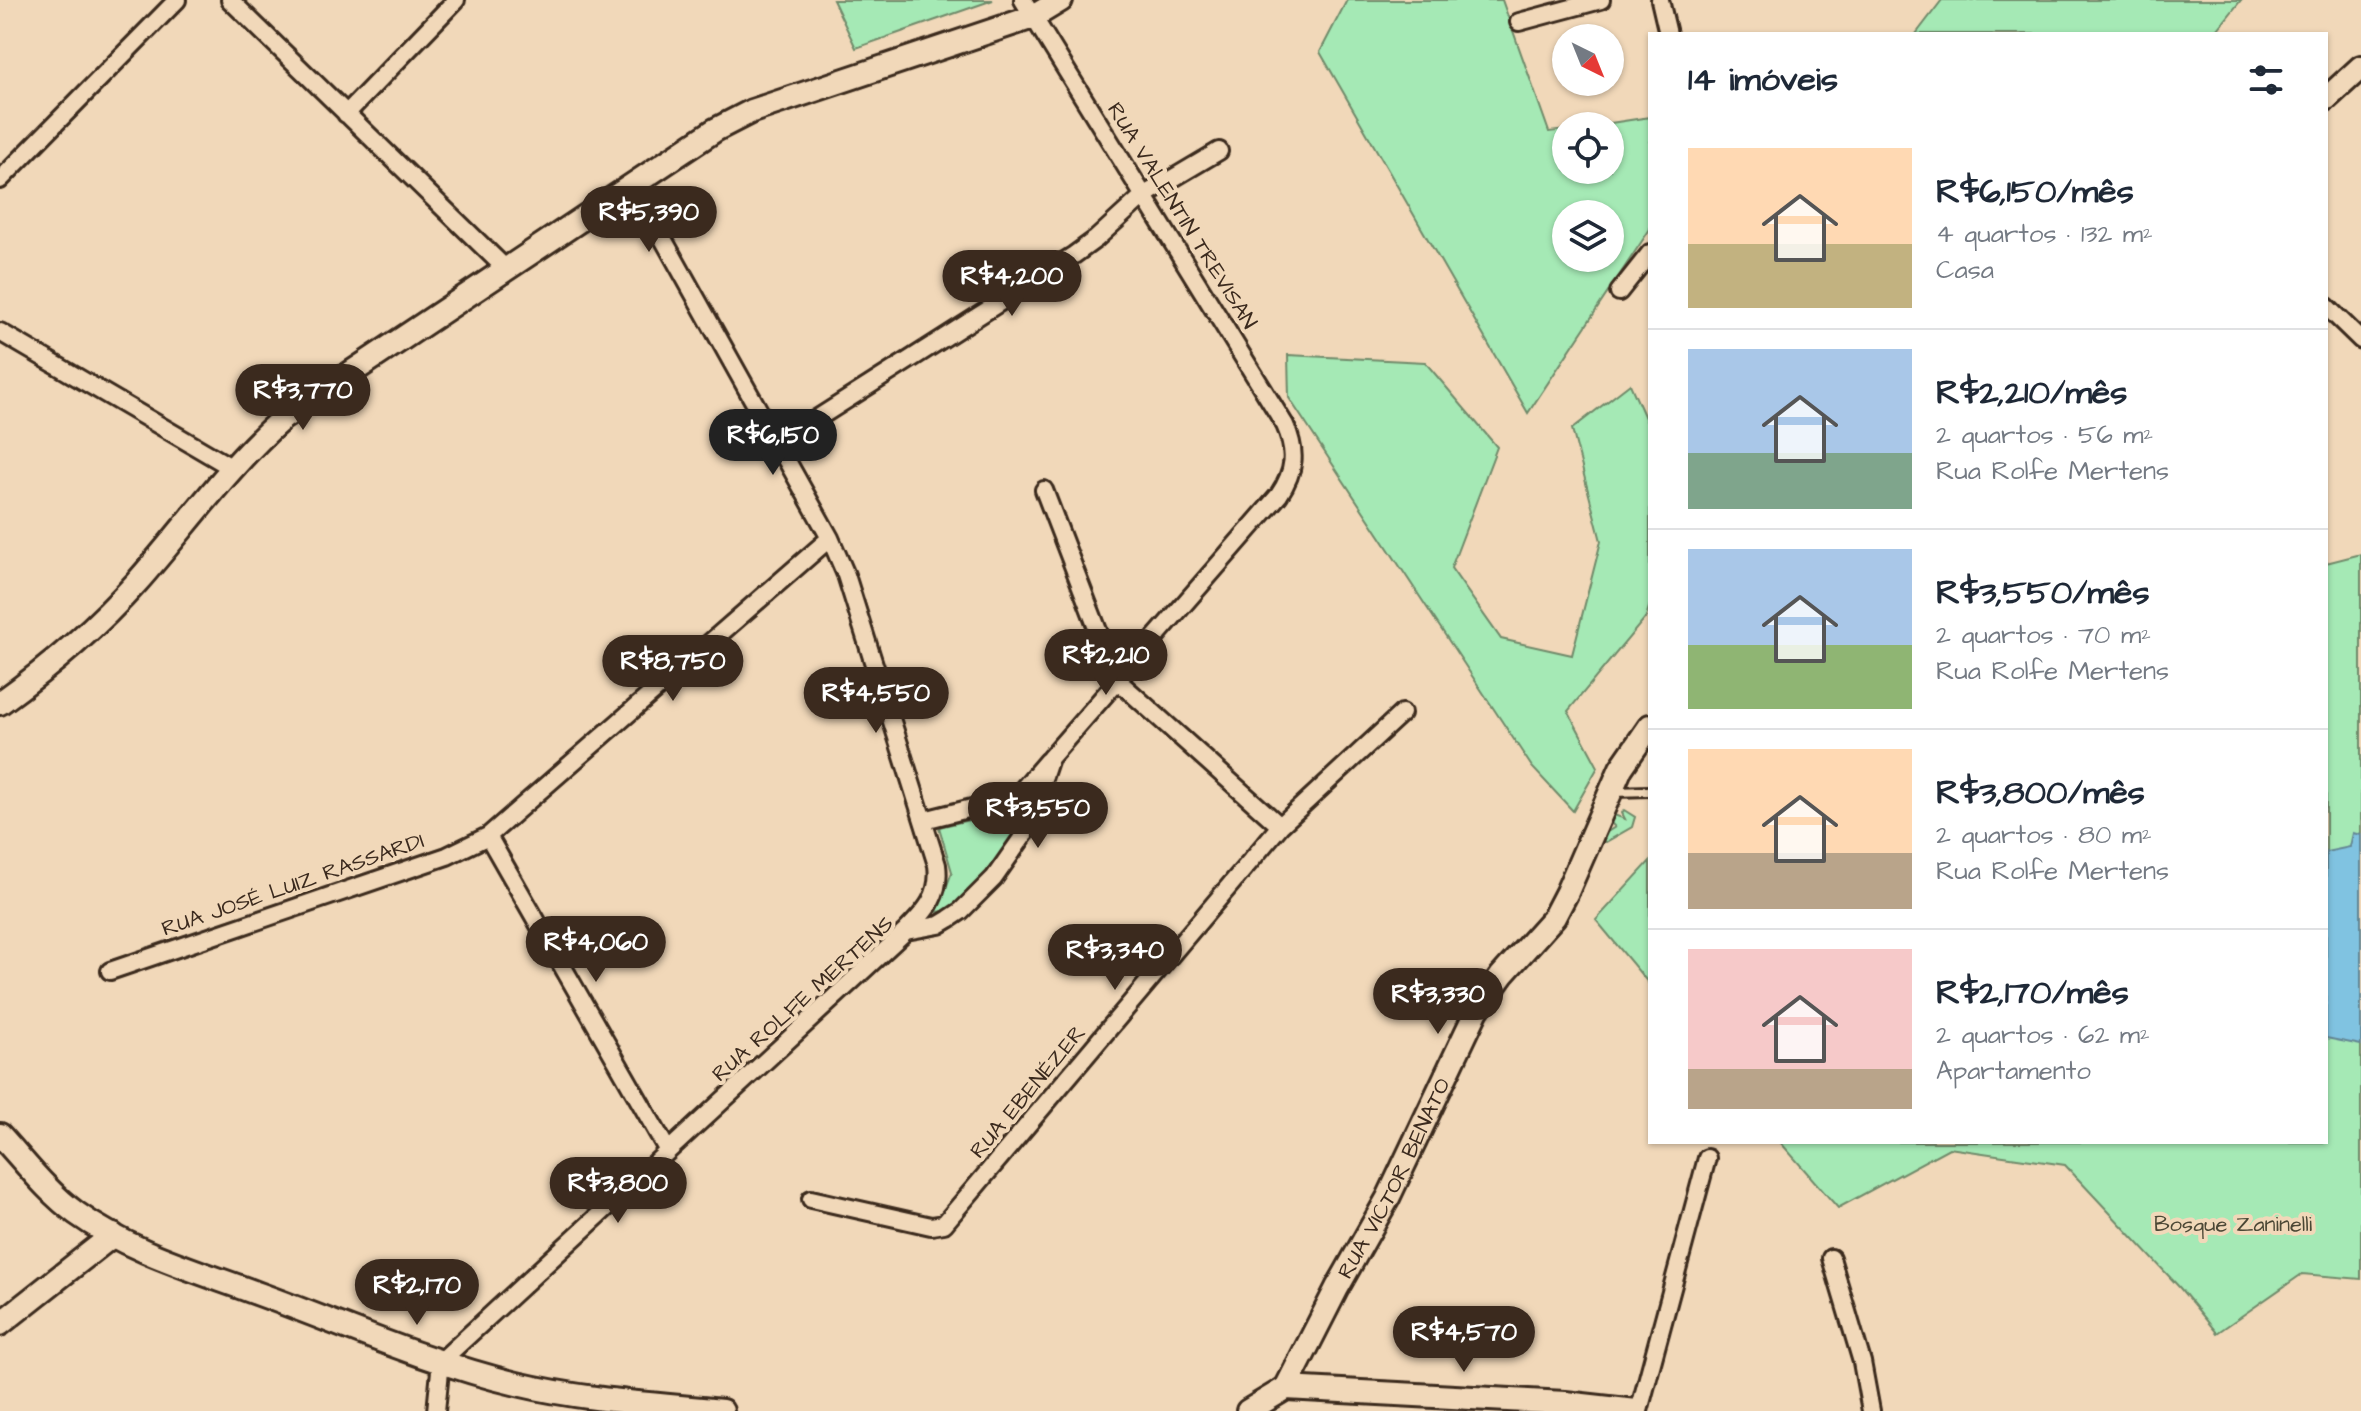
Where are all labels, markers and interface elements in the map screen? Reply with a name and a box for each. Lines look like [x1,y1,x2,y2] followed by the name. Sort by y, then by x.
[1552,24,1624,96] north arrow
[1552,24,1624,272] map controls
[1688,56,1838,104] text: 14 imóveis
[2244,58,2288,102] icon: filters
[1099,97,1265,336] street label: RUA VALENTIN TREVISAN
[1552,112,1624,184] button: locate
[1936,168,2134,216] text: R$6,150/mês
[1752,180,1848,276] icon: home
[575,186,723,254] pin: R$5,390
[599,194,699,230] text: R$5,390
[1552,200,1624,272] button: layers
[1936,216,2153,252] text: 4 quartos · 132 m²
[938,250,1086,318] pin: R$4,200
[1936,252,1994,288] text: Casa
[960,258,1064,294] text: R$4,200
[229,364,377,432] pin: R$3,770
[1936,369,2127,417] text: R$2,210/mês
[253,372,353,408] text: R$3,770
[1752,381,1848,477] icon: home
[699,409,847,477] pin: R$6,150
[727,417,819,453] text: R$6,150
[1936,417,2153,453] text: 2 quartos · 56 m²
[1936,453,2169,489] text: Rua Rolfe Mertens
[1936,569,2150,617] text: R$3,550/mês
[1752,581,1848,677] icon: home
[1936,617,2151,653] text: 2 quartos · 70 m²
[1032,629,1180,697] pin: R$2,210
[599,635,747,703] pin: R$8,750
[1062,637,1150,673] text: R$2,210
[620,643,726,679] text: R$8,750
[1936,653,2169,689] text: Rua Rolfe Mertens
[802,667,950,735] pin: R$4,550
[822,675,930,711] text: R$4,550
[1936,769,2145,817] text: R$3,800/mês
[1752,781,1848,877] icon: home
[964,782,1112,850] pin: R$3,550
[986,790,1090,826] text: R$3,550
[1936,817,2152,853] text: 2 quartos · 80 m²
[158,825,428,945] street label: RUA JOSÉ LUIZ RASSARDI
[1936,853,2169,889] text: Rua Rolfe Mertens
[705,909,901,1089] street label: RUA ROLFE MERTENS
[522,916,670,984] pin: R$4,060
[544,924,648,960] text: R$4,060
[1041,924,1189,992] pin: R$3,340
[1066,932,1164,968] text: R$3,340
[1364,968,1512,1036] pin: R$3,330
[1936,969,2129,1017] text: R$2,170/mês
[1391,976,1485,1012] text: R$3,330
[1752,981,1848,1077] icon: home
[1936,1017,2150,1053] text: 2 quartos · 62 m²
[963,1019,1093,1165] street label: RUA EBENÉZER
[1936,1053,2091,1089] text: Apartamento
[1330,1073,1458,1284] street label: RUA VICTOR BENATO
[544,1157,692,1225] pin: R$3,800
[568,1165,668,1201] text: R$3,800
[2154,1209,2312,1240] park label: Bosque Zaninelli
[343,1259,491,1327] pin: R$2,170
[373,1267,461,1303] text: R$2,170
[1390,1306,1538,1374] pin: R$4,570
[1411,1314,1517,1350] text: R$4,570

